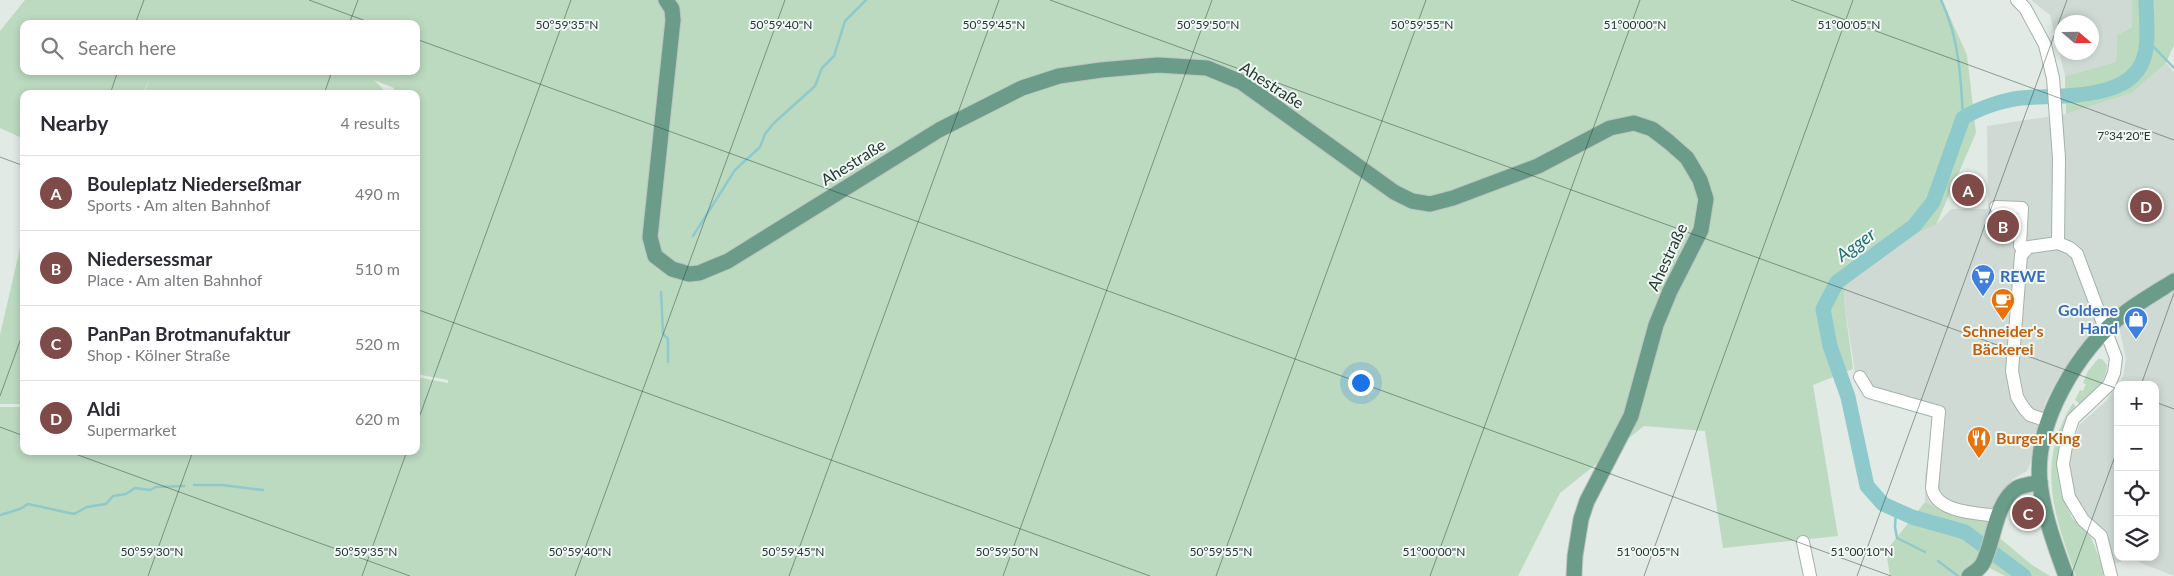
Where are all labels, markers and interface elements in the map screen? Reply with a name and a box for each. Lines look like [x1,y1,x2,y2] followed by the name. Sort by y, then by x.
[2054,15,2099,60] north arrow
[536,17,598,32] text: 50°59'35"N
[750,17,812,32] text: 50°59'40"N
[963,17,1025,32] text: 50°59'45"N
[1177,17,1239,32] text: 50°59'50"N
[1391,17,1453,32] text: 50°59'55"N
[1604,17,1666,32] text: 51°00'00"N
[1818,17,1880,32] text: 51°00'05"N
[20,20,420,75] search box
[38,34,66,62] icon: search
[78,36,176,59] text: Search here
[1237,57,1308,112] street label: Ahestraße
[40,110,108,135] text: Nearby
[340,113,400,132] text: 4 results
[2097,128,2151,143] text: 7°34'20"E
[817,134,888,189] street label: Ahestraße
[1952,171,1984,209] pin: A
[87,172,301,195] text: Bouleplatz Niederseßmar
[50,184,62,203] text: A
[355,184,400,203] text: 490 m
[2130,187,2162,225] pin: D
[87,195,270,214] text: Sports · Am alten Bahnhof
[1987,207,2019,245] pin: B
[1643,220,1690,294] street label: Ahestraße
[1831,222,1880,266] water label: Agger
[87,247,212,270] text: Niedersessmar
[51,259,61,278] text: B
[355,259,400,278] text: 510 m
[1970,263,1996,297] supermarket icon: REWE
[2000,266,2046,285] place label: REWE
[87,270,262,289] text: Place · Am alten Bahnhof
[1990,287,2016,321] cafe icon: Schneider's Bäckerei
[2058,300,2118,337] place label: Goldene Hand
[2123,306,2149,340] shop icon: Goldene Hand
[1963,321,2043,358] place label: Schneider's Bäckerei
[87,322,290,345] text: PanPan Brotmanufaktur
[51,334,61,353] text: C
[355,334,400,353] text: 520 m
[87,345,230,364] text: Shop · Kölner Straße
[1348,370,1374,396] your location
[2114,381,2159,561] map controls
[2114,381,2159,426] button: +
[87,397,121,420] text: Aldi
[50,409,62,428] text: D
[355,409,400,428] text: 620 m
[87,420,176,439] text: Supermarket
[1966,425,1992,459] restaurant icon: Burger King
[2114,426,2159,471] button: −
[1996,428,2081,447] place label: Burger King
[2114,471,2159,516] button: locate
[2012,494,2044,532] pin: C
[2114,516,2159,561] button: layers
[121,544,183,559] text: 50°59'30"N
[335,544,397,559] text: 50°59'35"N
[549,544,611,559] text: 50°59'40"N
[762,544,824,559] text: 50°59'45"N
[976,544,1038,559] text: 50°59'50"N
[1190,544,1252,559] text: 50°59'55"N
[1403,544,1465,559] text: 51°00'00"N
[1617,544,1679,559] text: 51°00'05"N
[1831,544,1893,559] text: 51°00'10"N

